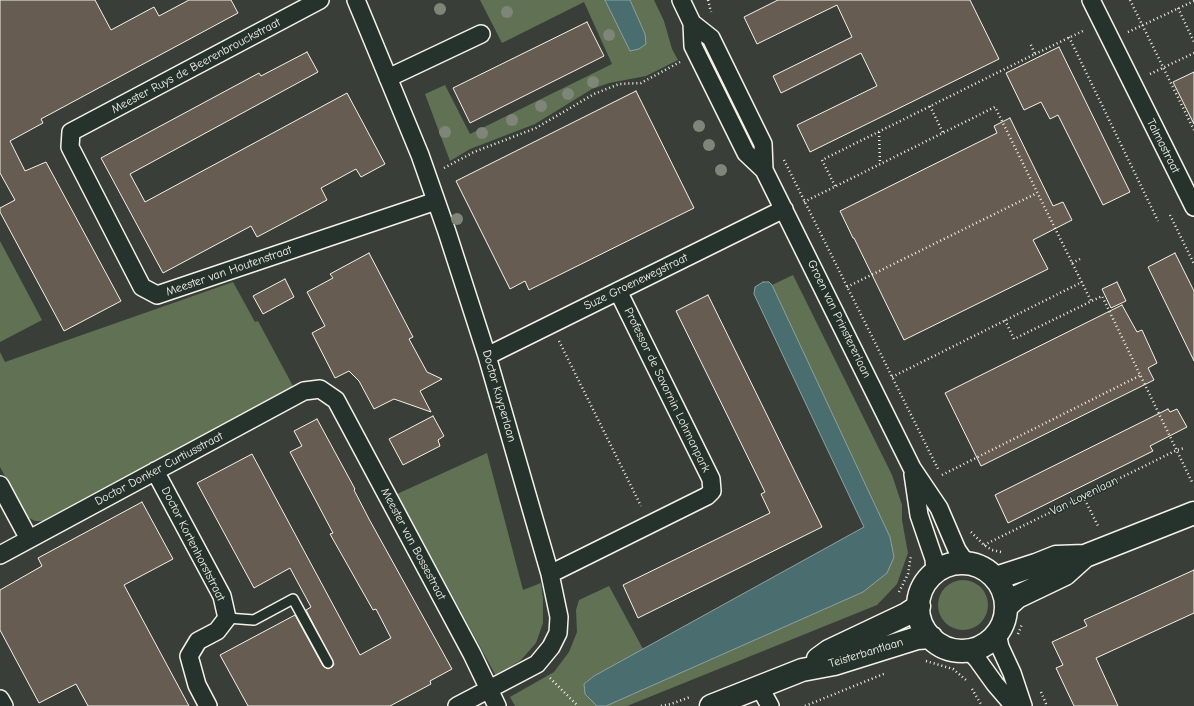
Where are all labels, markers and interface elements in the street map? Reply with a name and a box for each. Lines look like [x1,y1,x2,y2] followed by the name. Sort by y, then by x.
[109,15,283,117] street label: Meester Ruys de Beerenbrouckstraat
[1143,117,1183,175] street label: Talmastraat
[164,243,294,299] street label: Meester van Houtenstraat
[582,251,690,313] street label: Suze Groenewegstraat
[804,258,874,380] street label: Groen van Prinstererlaan
[621,305,713,475] street label: Professor de Savornin Lohmanpark
[479,348,519,444] street label: Doctor Kuyperlaan
[92,429,226,509] street label: Doctor Donker Curtiusstraat
[1048,473,1120,519] street label: Van Lovenlaan
[158,485,228,603] street label: Doctor Kortenhorststraat
[377,485,449,603] street label: Meester van Bossestraat
[827,635,905,671] street label: Teisterbantlaan

